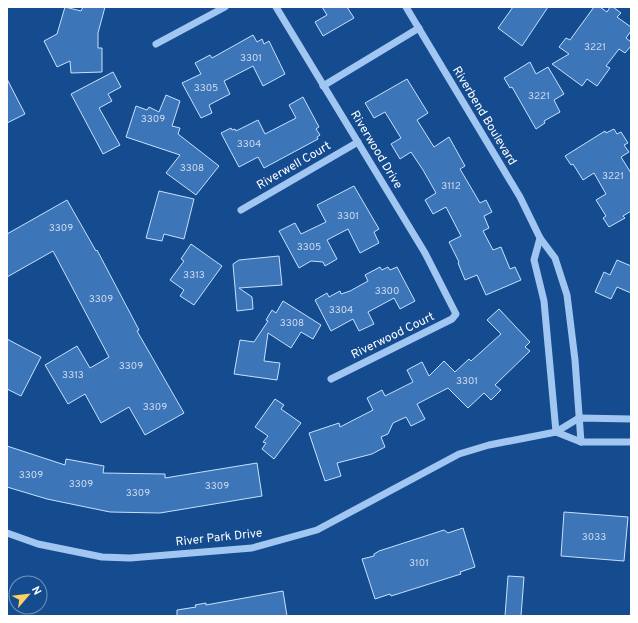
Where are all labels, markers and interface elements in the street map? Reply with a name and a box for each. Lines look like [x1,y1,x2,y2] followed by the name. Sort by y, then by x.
[584,41,606,54] house number: 3221
[240,52,262,65] house number: 3301
[448,64,520,168] street label: Riverbend Boulevard
[194,82,218,95] house number: 3305
[528,90,550,103] house number: 3221
[346,108,406,192] street label: Riverwood Drive
[141,113,165,126] house number: 3309
[237,138,261,151] house number: 3304
[254,138,334,194] street label: Riverwell Court
[180,162,204,175] house number: 3308
[602,170,624,183] house number: 3221
[441,180,461,193] house number: 3112
[337,210,359,223] house number: 3301
[49,222,73,235] house number: 3309
[297,241,321,254] house number: 3305
[183,269,205,282] house number: 3313
[375,285,399,298] house number: 3300
[89,293,113,306] house number: 3309
[329,304,353,317] house number: 3304
[349,309,437,363] street label: Riverwood Court
[280,317,304,330] house number: 3308
[119,360,143,373] house number: 3309
[62,369,84,382] house number: 3313
[456,375,478,388] house number: 3301
[143,401,167,414] house number: 3309
[19,469,43,482] house number: 3309
[69,478,93,491] house number: 3309
[205,480,229,493] house number: 3309
[126,487,150,500] house number: 3309
[175,525,263,551] street label: River Park Drive
[582,531,606,544] house number: 3033
[409,557,429,570] house number: 3101
[8,575,48,615] north arrow
[28,584,44,598] text: N

